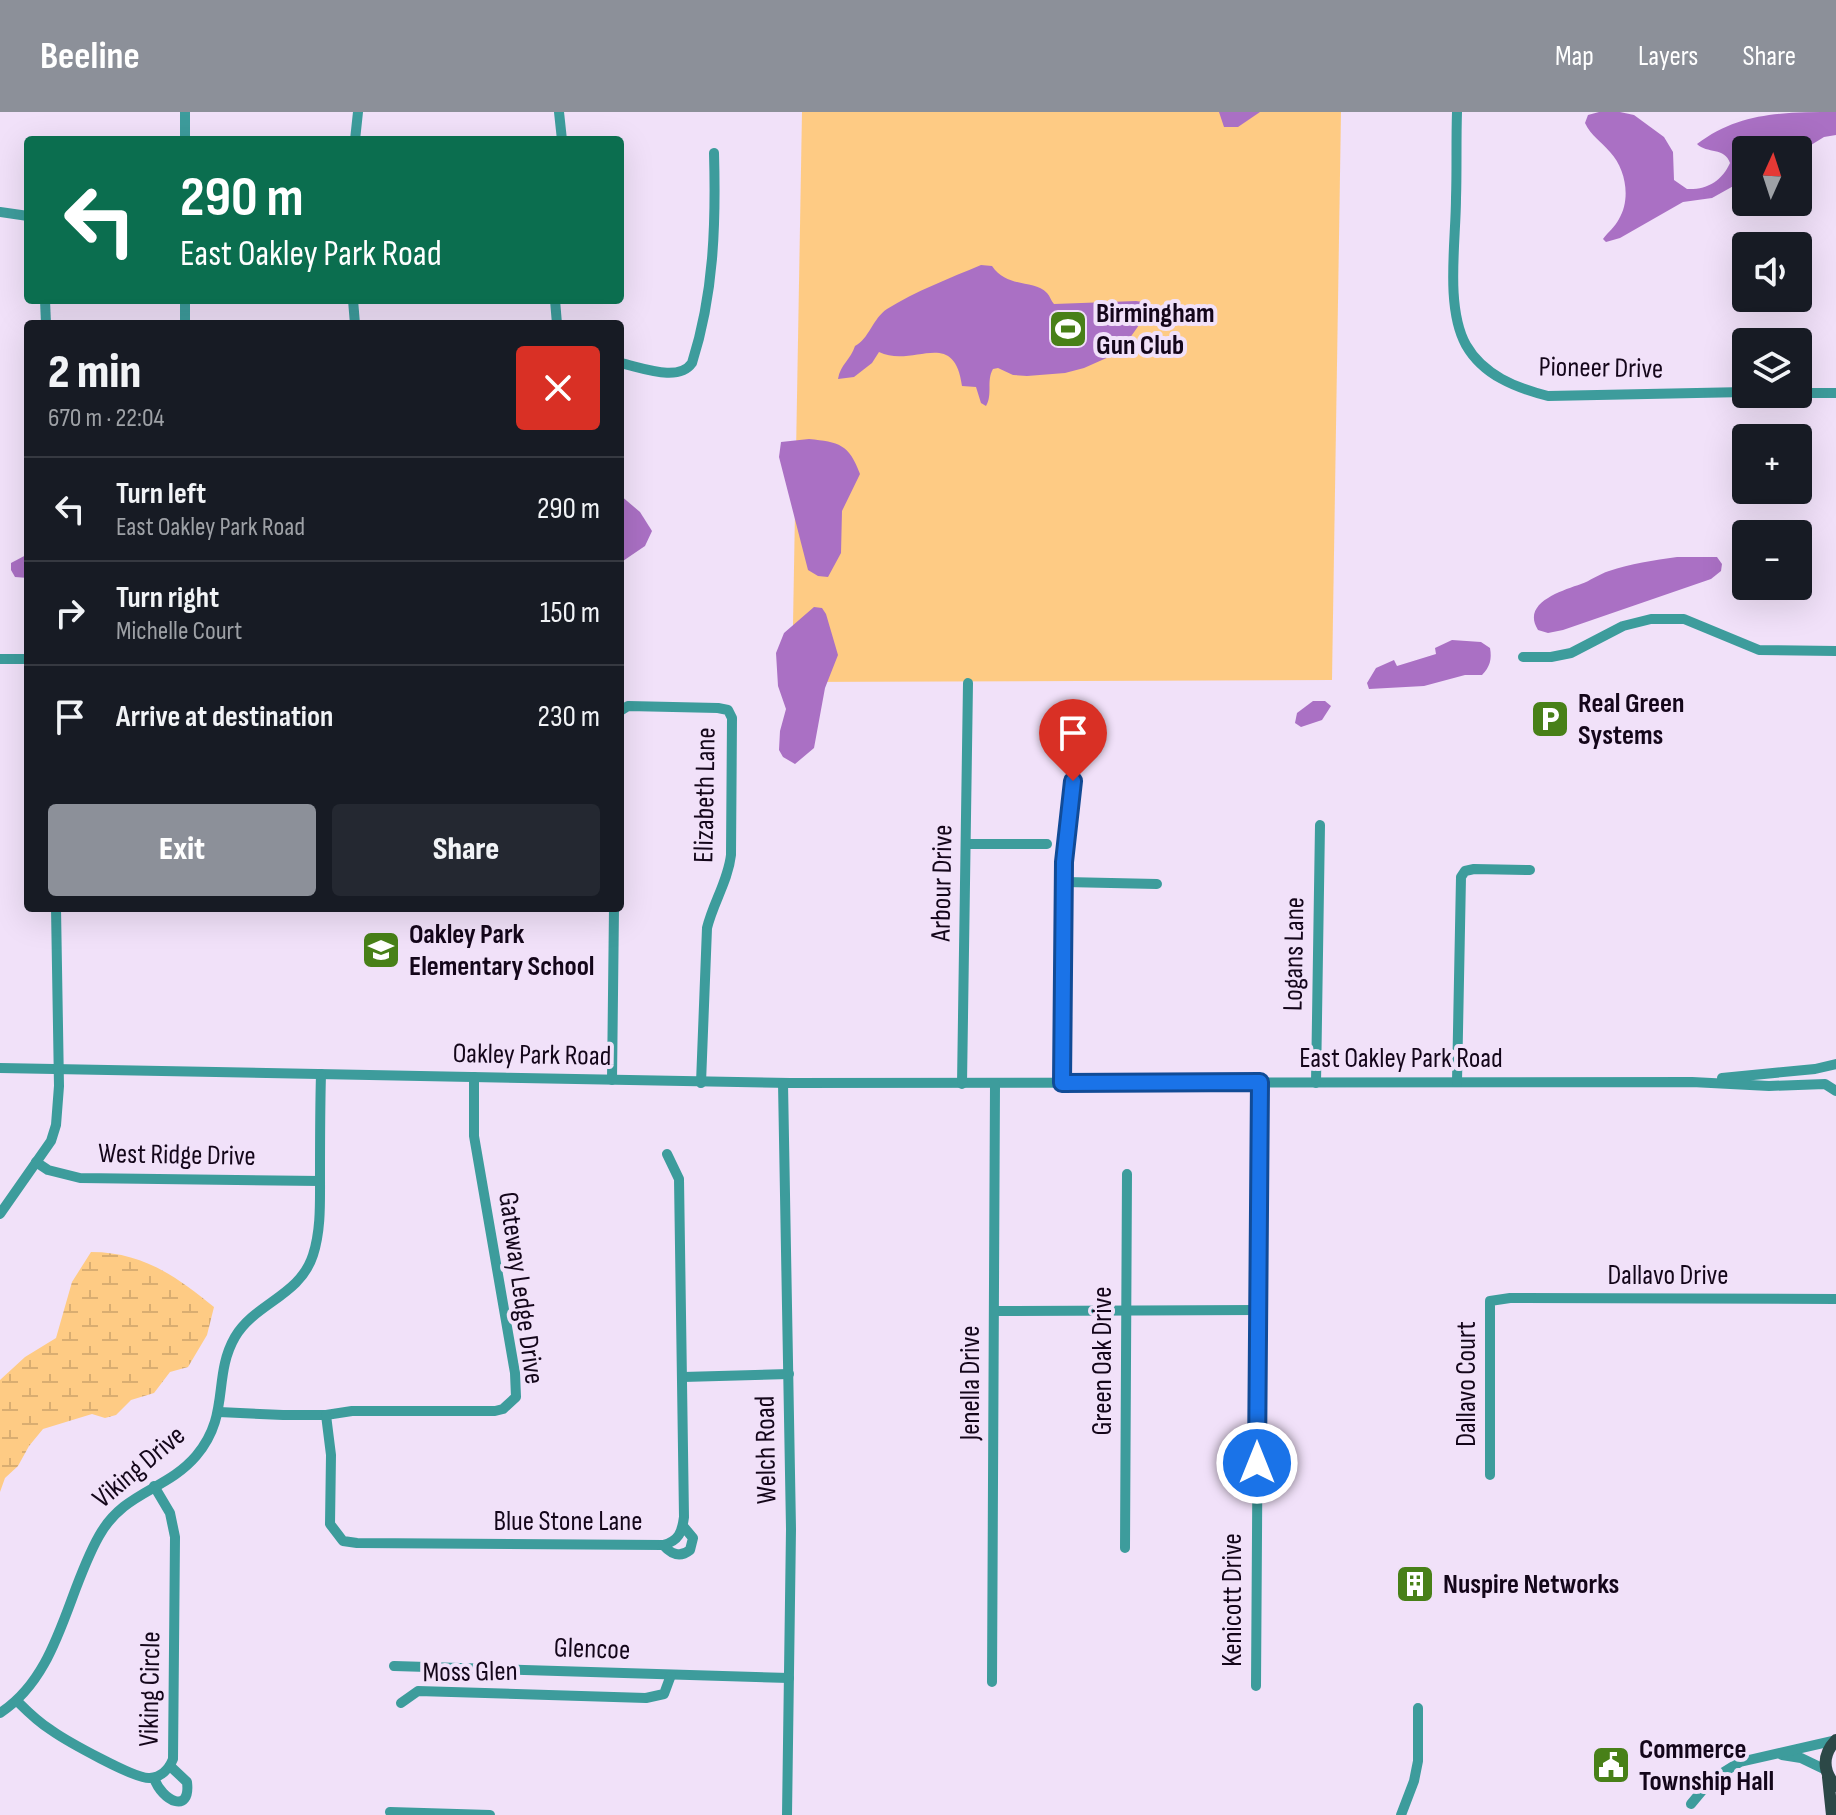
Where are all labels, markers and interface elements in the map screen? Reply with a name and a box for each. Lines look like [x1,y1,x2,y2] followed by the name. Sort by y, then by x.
[40,34,140,79] text: Beeline
[1555,40,1594,73] text: Map
[1638,40,1698,73] text: Layers
[1742,40,1796,73] text: Share
[1732,136,1812,216] north arrow
[1732,136,1812,600] map controls
[180,165,304,232] text: 290 m
[48,168,152,272] icon: left
[1732,232,1812,312] button: sound
[180,233,442,276] text: East Oakley Park Road
[1096,297,1215,362] place label: Birmingham Gun Club
[1047,308,1089,350] sports icon: Birmingham Gun Club
[1732,328,1812,408] button: layers
[48,344,141,401] text: 2 min
[516,346,600,430] button: close
[1538,350,1664,386] street label: Pioneer Drive
[48,403,164,434] text: 670 m · 22:04
[1732,424,1812,504] button: +
[116,476,206,512] text: Turn left
[48,487,92,531] icon: left
[537,491,600,527] text: 290 m
[116,512,305,543] text: East Oakley Park Road
[1732,520,1812,600] button: −
[116,580,219,616] text: Turn right
[48,591,92,635] icon: right
[540,595,600,631] text: 150 m
[116,616,242,647] text: Michelle Court
[1578,687,1684,752] place label: Real Green Systems
[48,695,92,739] icon: arrive
[1529,698,1571,740] parking icon: Real Green Systems
[116,699,333,735] text: Arrive at destination
[538,699,600,735] text: 230 m
[1039,699,1107,781] pin
[1051,711,1095,755] icon: arrive
[687,727,723,863] street label: Elizabeth Lane
[48,804,316,896] button: Exit
[332,804,600,896] button: Share
[924,824,960,943] street label: Arbour Drive
[1277,897,1311,1011] street label: Logans Lane
[409,918,595,983] place label: Oakley Park Elementary School
[360,929,402,971] school or university icon: Oakley Park Elementary School
[452,1037,612,1073] street label: Oakley Park Road
[1299,1042,1503,1075] street label: East Oakley Park Road
[98,1137,256,1173] street label: West Ridge Drive
[491,1190,551,1386] street label: Gateway Ledge Drive
[1608,1259,1728,1292] street label: Dallavo Drive
[1086,1287,1119,1435] street label: Green Oak Drive
[1450,1321,1483,1447] street label: Dallavo Court
[954,1326,987,1441] street label: Jenella Drive
[749,1395,783,1505] street label: Welch Road
[86,1419,192,1515] street label: Viking Drive
[1215,1421,1299,1505] position arrow
[493,1505,643,1538] street label: Blue Stone Lane
[1216,1533,1249,1667] street label: Kenicott Drive
[1394,1563,1436,1605] building icon: Nuspire Networks
[1443,1568,1619,1601] place label: Nuspire Networks
[132,1631,168,1747] street label: Viking Circle
[553,1631,631,1667] street label: Glencoe
[422,1655,518,1689] street label: Moss Glen
[1639,1733,1774,1798] place label: Commerce Township Hall
[1590,1744,1632,1786] public building icon: Commerce Township Hall

